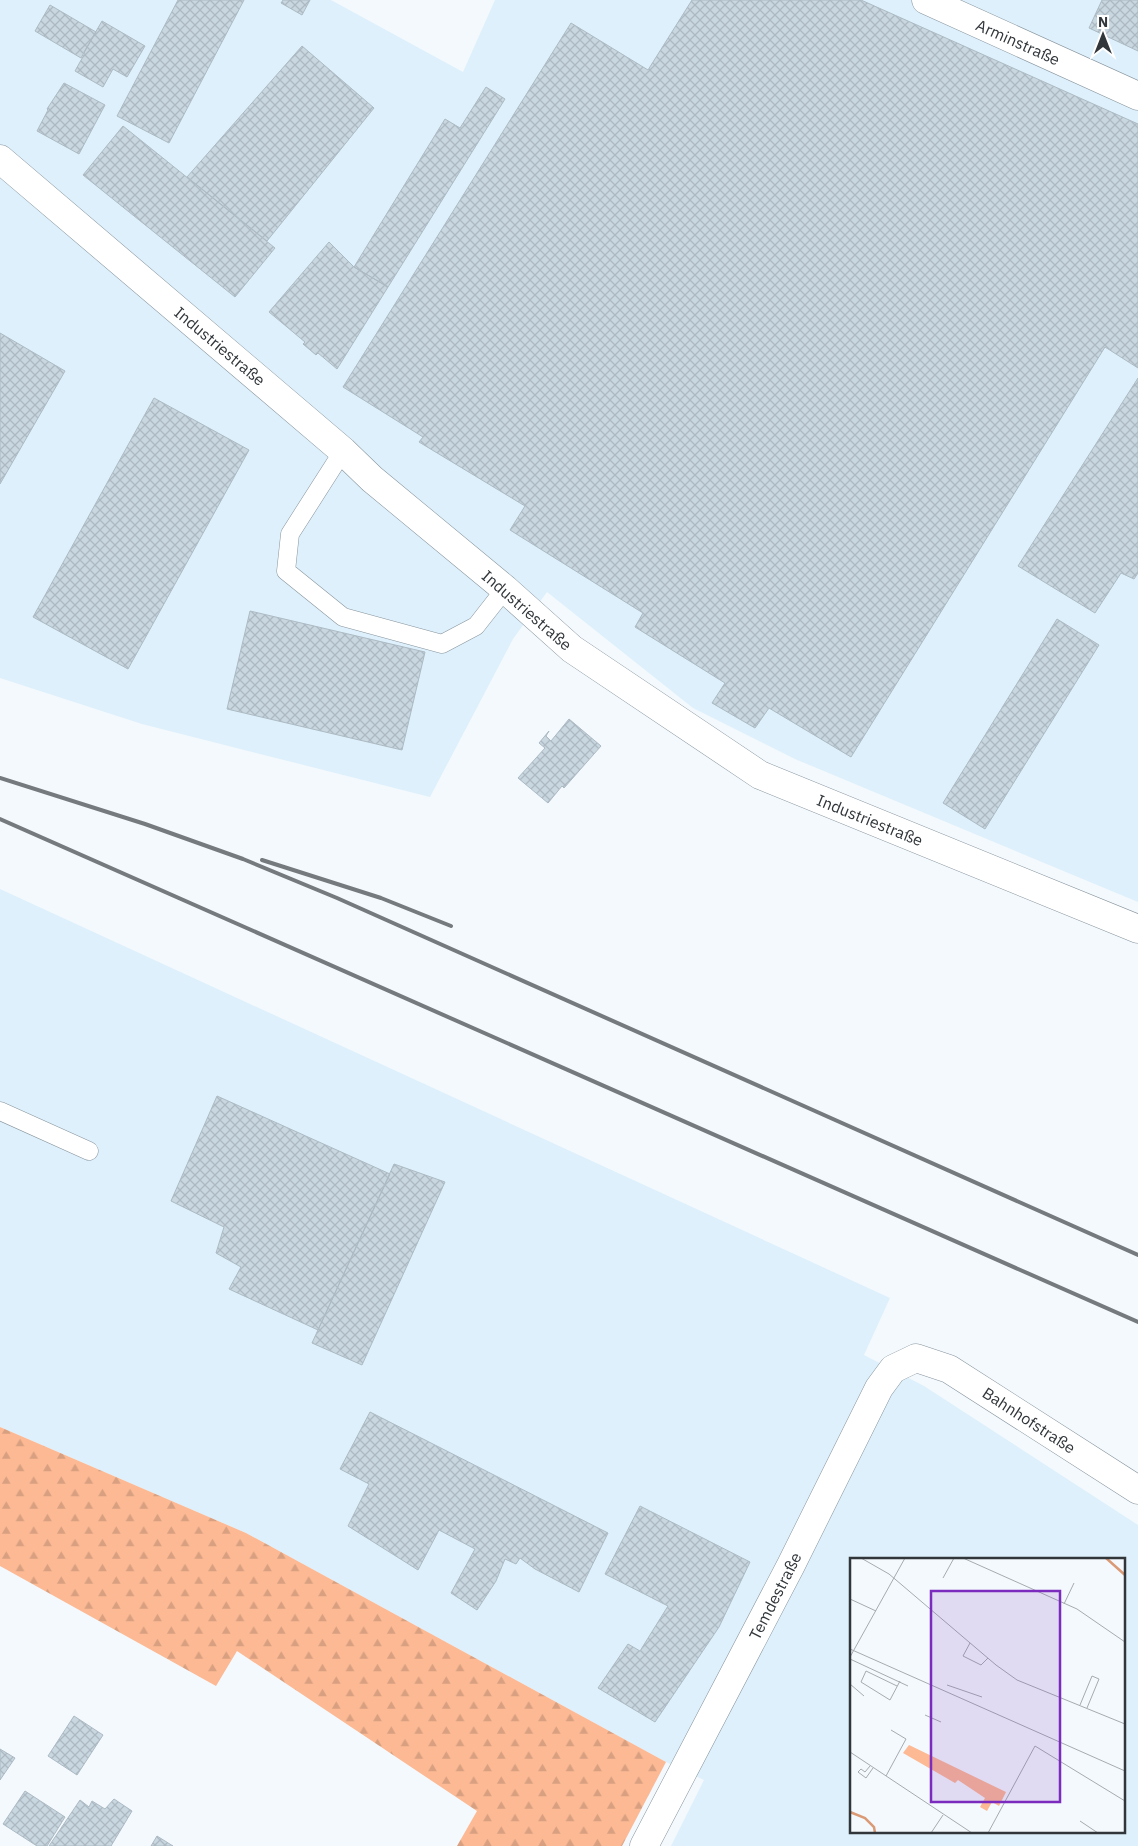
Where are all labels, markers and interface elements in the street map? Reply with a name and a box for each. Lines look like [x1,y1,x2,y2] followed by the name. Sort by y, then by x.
[1078,10,1128,60] north arrow
[1098,13,1108,31] text: N
[973,15,1063,69] street label: Arminstraße
[170,302,270,390] street label: Industriestraße
[478,566,576,655] street label: Industriestraße
[814,790,926,850] street label: Industriestraße
[979,1382,1079,1458] street label: Bahnhofstraße
[744,1549,806,1643] street label: Temdestraße
[850,1558,1126,1834] inset map

